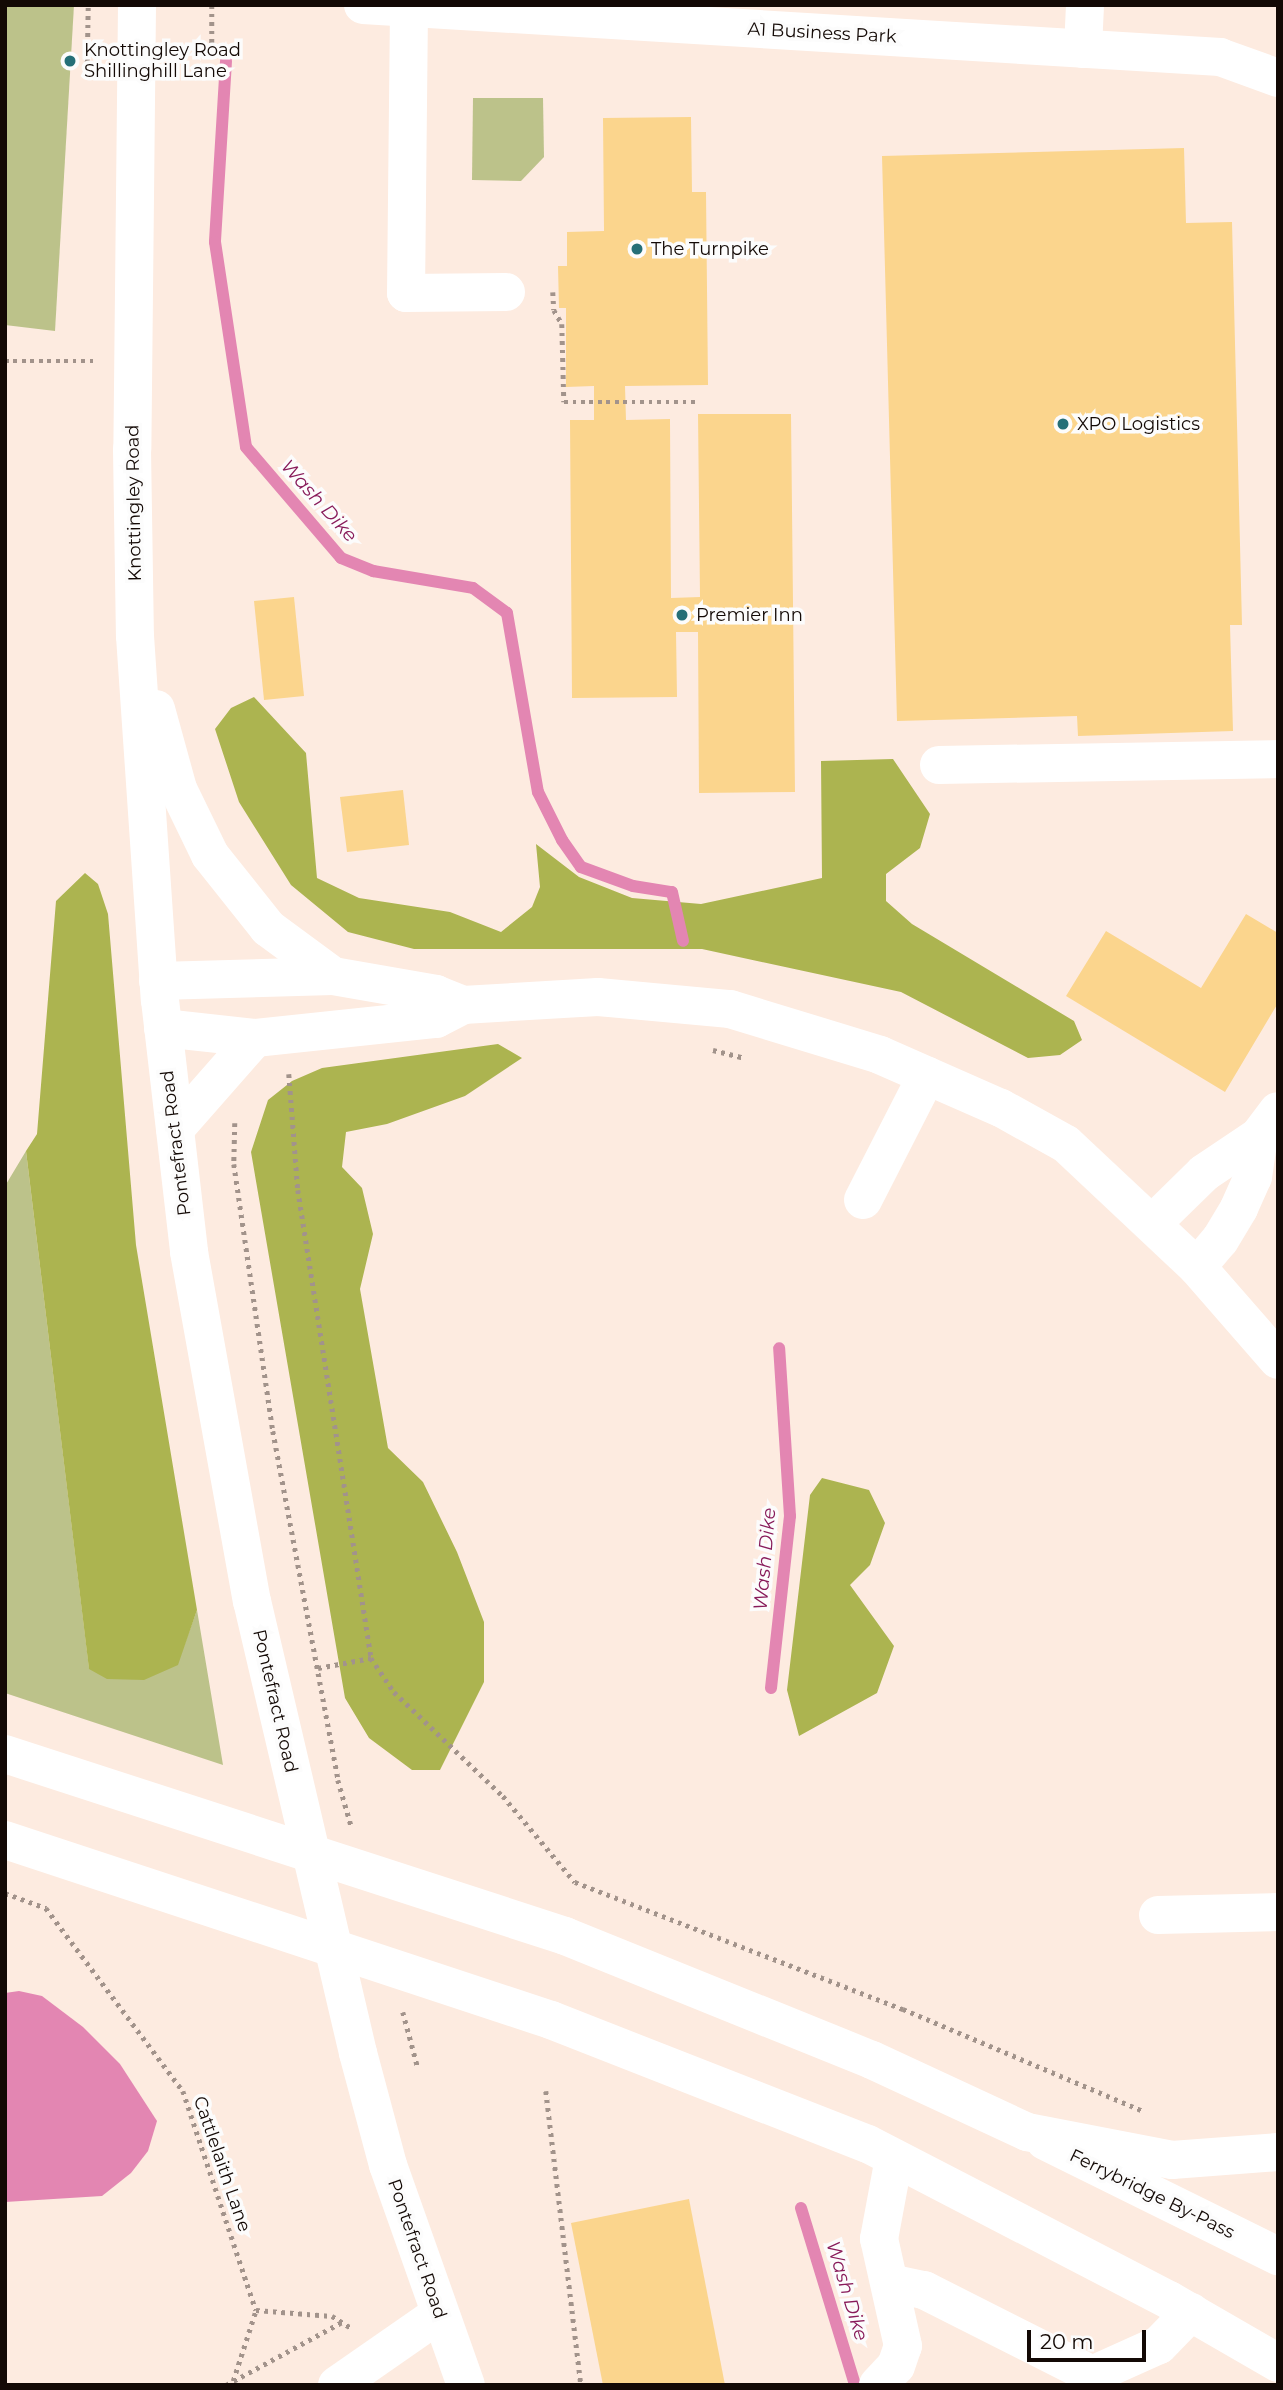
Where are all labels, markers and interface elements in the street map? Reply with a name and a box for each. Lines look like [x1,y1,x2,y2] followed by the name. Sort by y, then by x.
[747,18,897,48] street label: A1 Business Park
[84,40,241,82] place label: Knottingley Road Shillinghill Lane
[62,53,78,69] marker: Knottingley Road Shillinghill Lane
[651,238,769,260] place label: The Turnpike
[629,241,645,257] marker: The Turnpike
[1077,413,1200,435] place label: XPO Logistics
[1055,416,1071,432] marker: XPO Logistics
[122,424,146,582] street label: Knottingley Road
[276,455,362,547] water label: Wash Dike
[696,604,803,626] place label: Premier Inn
[674,607,690,623] marker: Premier Inn
[156,1069,196,1217] street label: Pontefract Road
[749,1507,781,1611] water label: Wash Dike
[248,1627,302,1775] street label: Pontefract Road
[189,2093,255,2235] street label: Cattlelaith Lane
[1066,2145,1238,2243] street label: Ferrybridge By-Pass
[383,2176,451,2322] street label: Pontefract Road
[821,2239,873,2343] water label: Wash Dike
[1031,2316,1150,2360] scale bar
[1040,2329,1094,2354] text: 20 m

